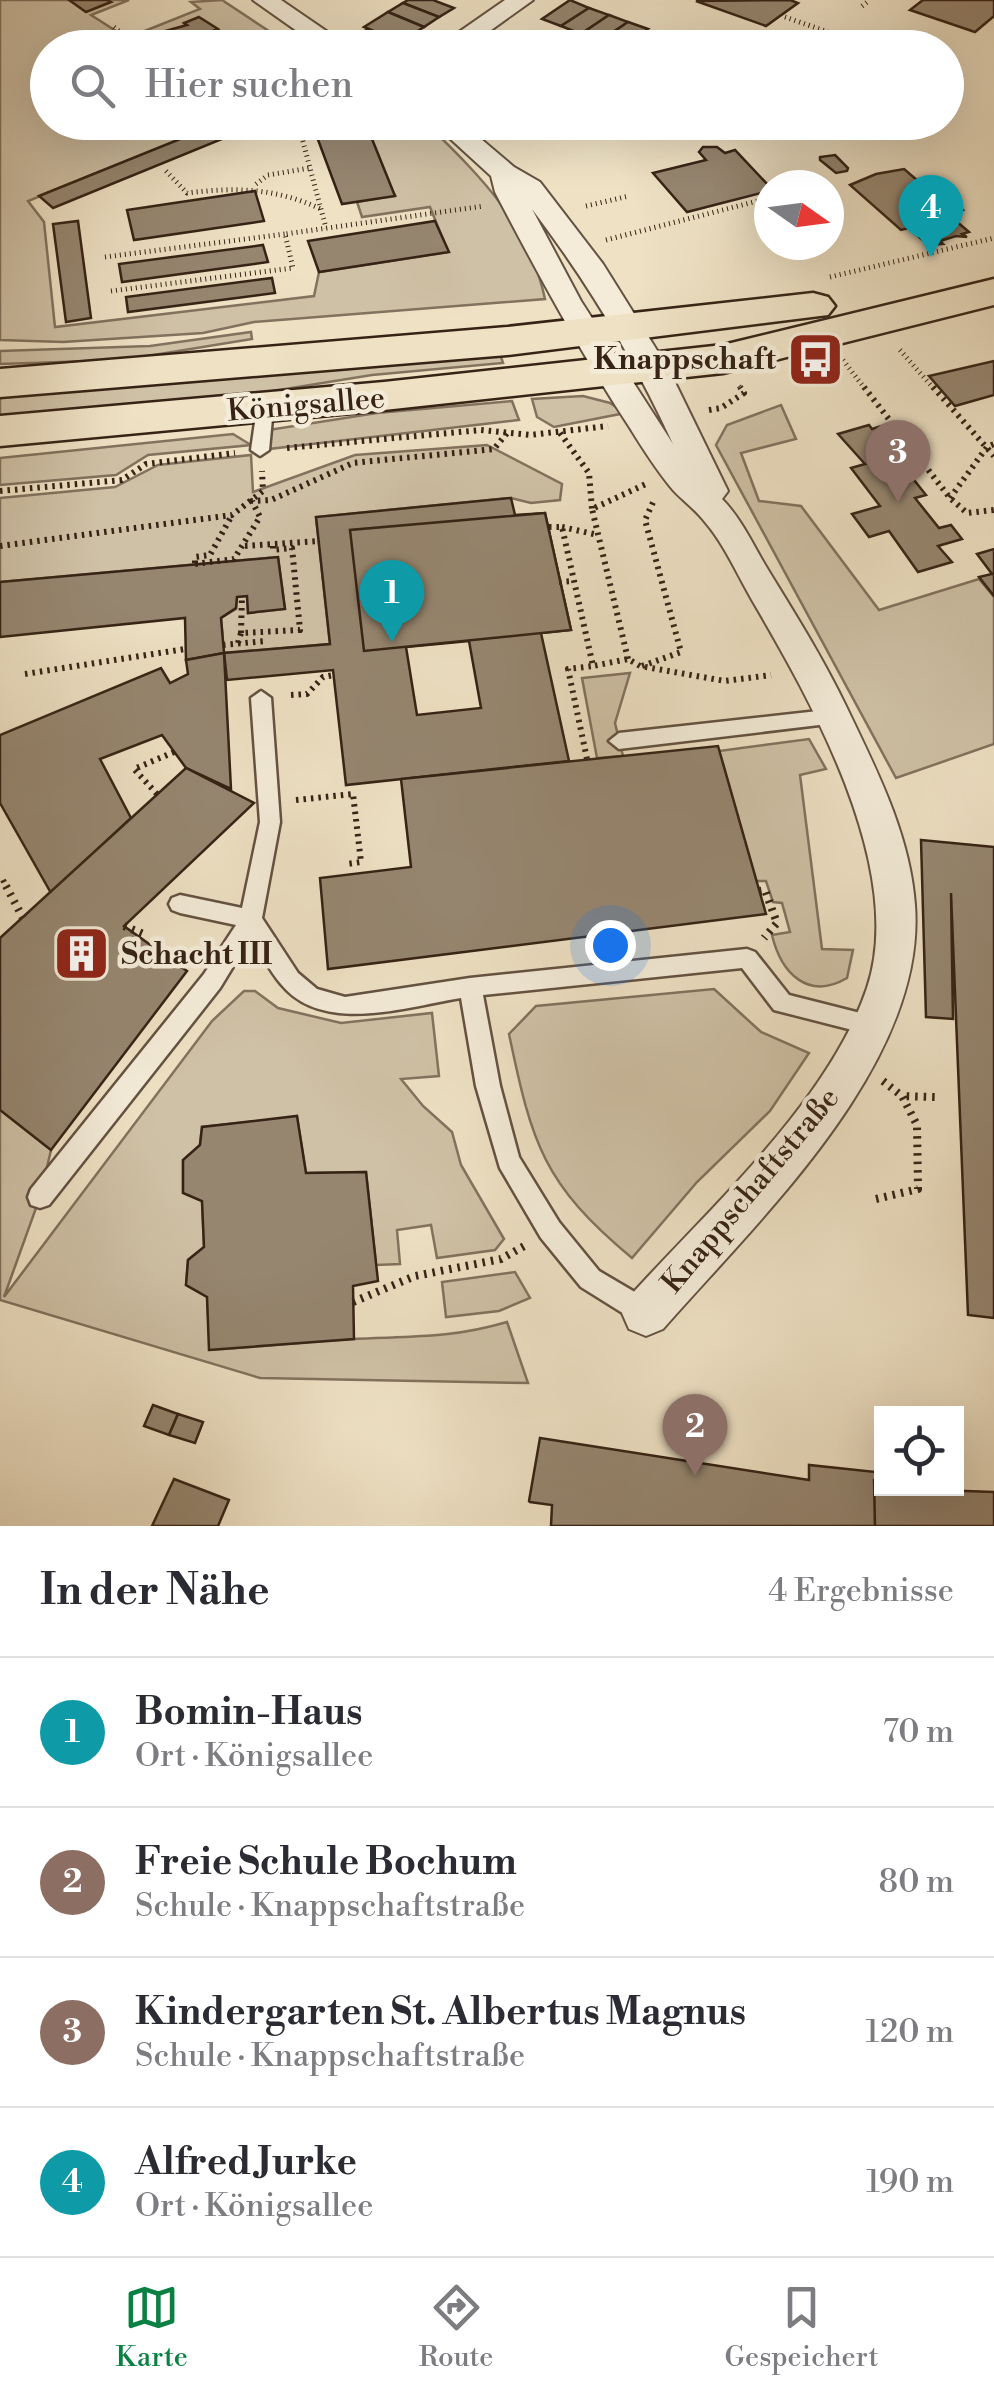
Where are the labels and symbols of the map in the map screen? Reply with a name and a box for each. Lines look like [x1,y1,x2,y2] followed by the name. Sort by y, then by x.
[754,170,844,260] north arrow
[898,174,964,257] pin: 4
[785,329,845,389] bus stop icon: Knappschaft
[594,341,776,379] place label: Knappschaft
[226,379,387,431] street label: Königsallee
[866,420,930,502] pin: 3
[360,560,424,642] pin: 1
[585,920,636,971] your location
[52,924,112,984] building icon: Schacht III
[121,936,273,974] place label: Schacht III
[654,1080,848,1301] street label: Knappschaftstraße
[662,1394,728,1476] pin: 2

